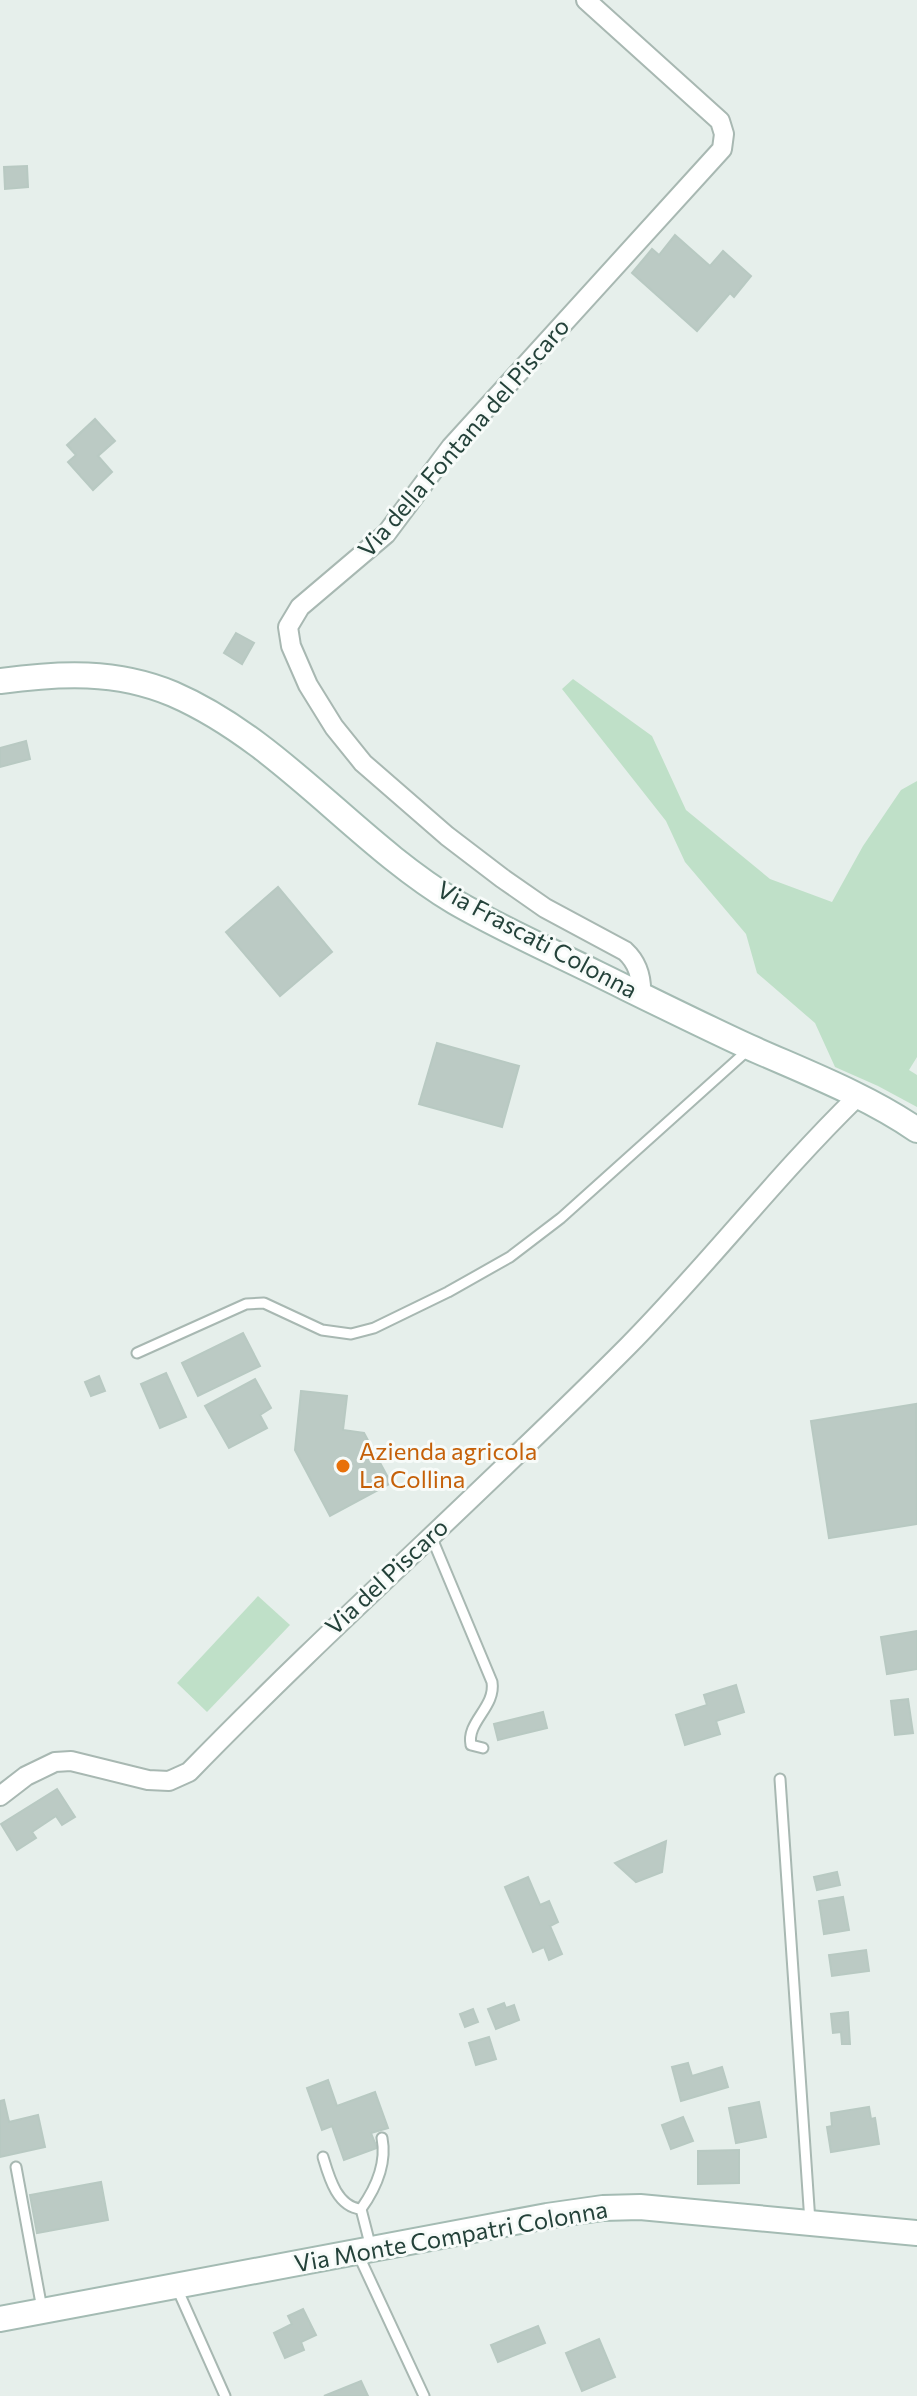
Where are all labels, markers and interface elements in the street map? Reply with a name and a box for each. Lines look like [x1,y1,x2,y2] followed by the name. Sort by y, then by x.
[351,311,575,563] street label: Via della Fontana del Piscaro
[433,874,643,1004] street label: Via Frascati Colonna
[359,1436,537,1493] place label: Azienda agricola La Collina
[334,1457,352,1475] marker: Azienda agricola La Collina
[319,1512,453,1640] street label: Via del Piscaro
[292,2194,610,2277] street label: Via Monte Compatri Colonna

